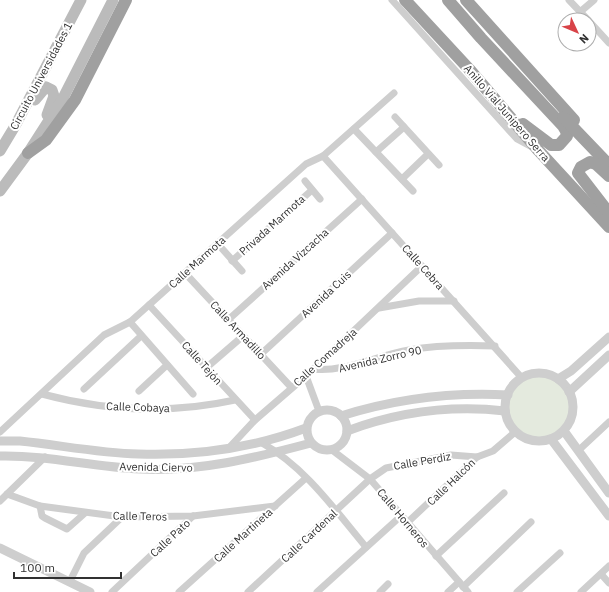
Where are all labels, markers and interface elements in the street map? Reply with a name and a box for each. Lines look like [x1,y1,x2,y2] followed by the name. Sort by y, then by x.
[557,12,597,52] north arrow
[7,19,76,132] street label: Circuito Universidades 1
[576,31,592,47] text: N
[461,62,553,164] street label: Anillo Vial Junípero Serra
[236,192,308,258] street label: Privada Marmota
[259,225,332,293] street label: Avenida Vizcacha
[166,233,228,291] street label: Calle Marmota
[399,241,447,293] street label: Calle Cebra
[298,267,354,321] street label: Avenida Cuis
[207,298,269,362] street label: Calle Armadillo
[290,325,360,389] street label: Calle Comadreja
[179,338,225,388] street label: Calle Tejón
[337,343,423,375] street label: Avenida Zorro 90
[106,399,170,415] street label: Calle Cobaya
[392,449,452,473] street label: Calle Perdiz
[424,456,478,508] street label: Calle Halcón
[119,459,193,475] street label: Avenida Ciervo
[374,486,432,550] street label: Calle Horneros
[211,505,276,565] street label: Calle Martineta
[278,507,340,565] street label: Calle Cardenal
[113,509,167,523] street label: Calle Teros
[147,516,193,560] street label: Calle Pato
[14,554,121,580] scale bar
[20,560,55,575] text: 100 m

